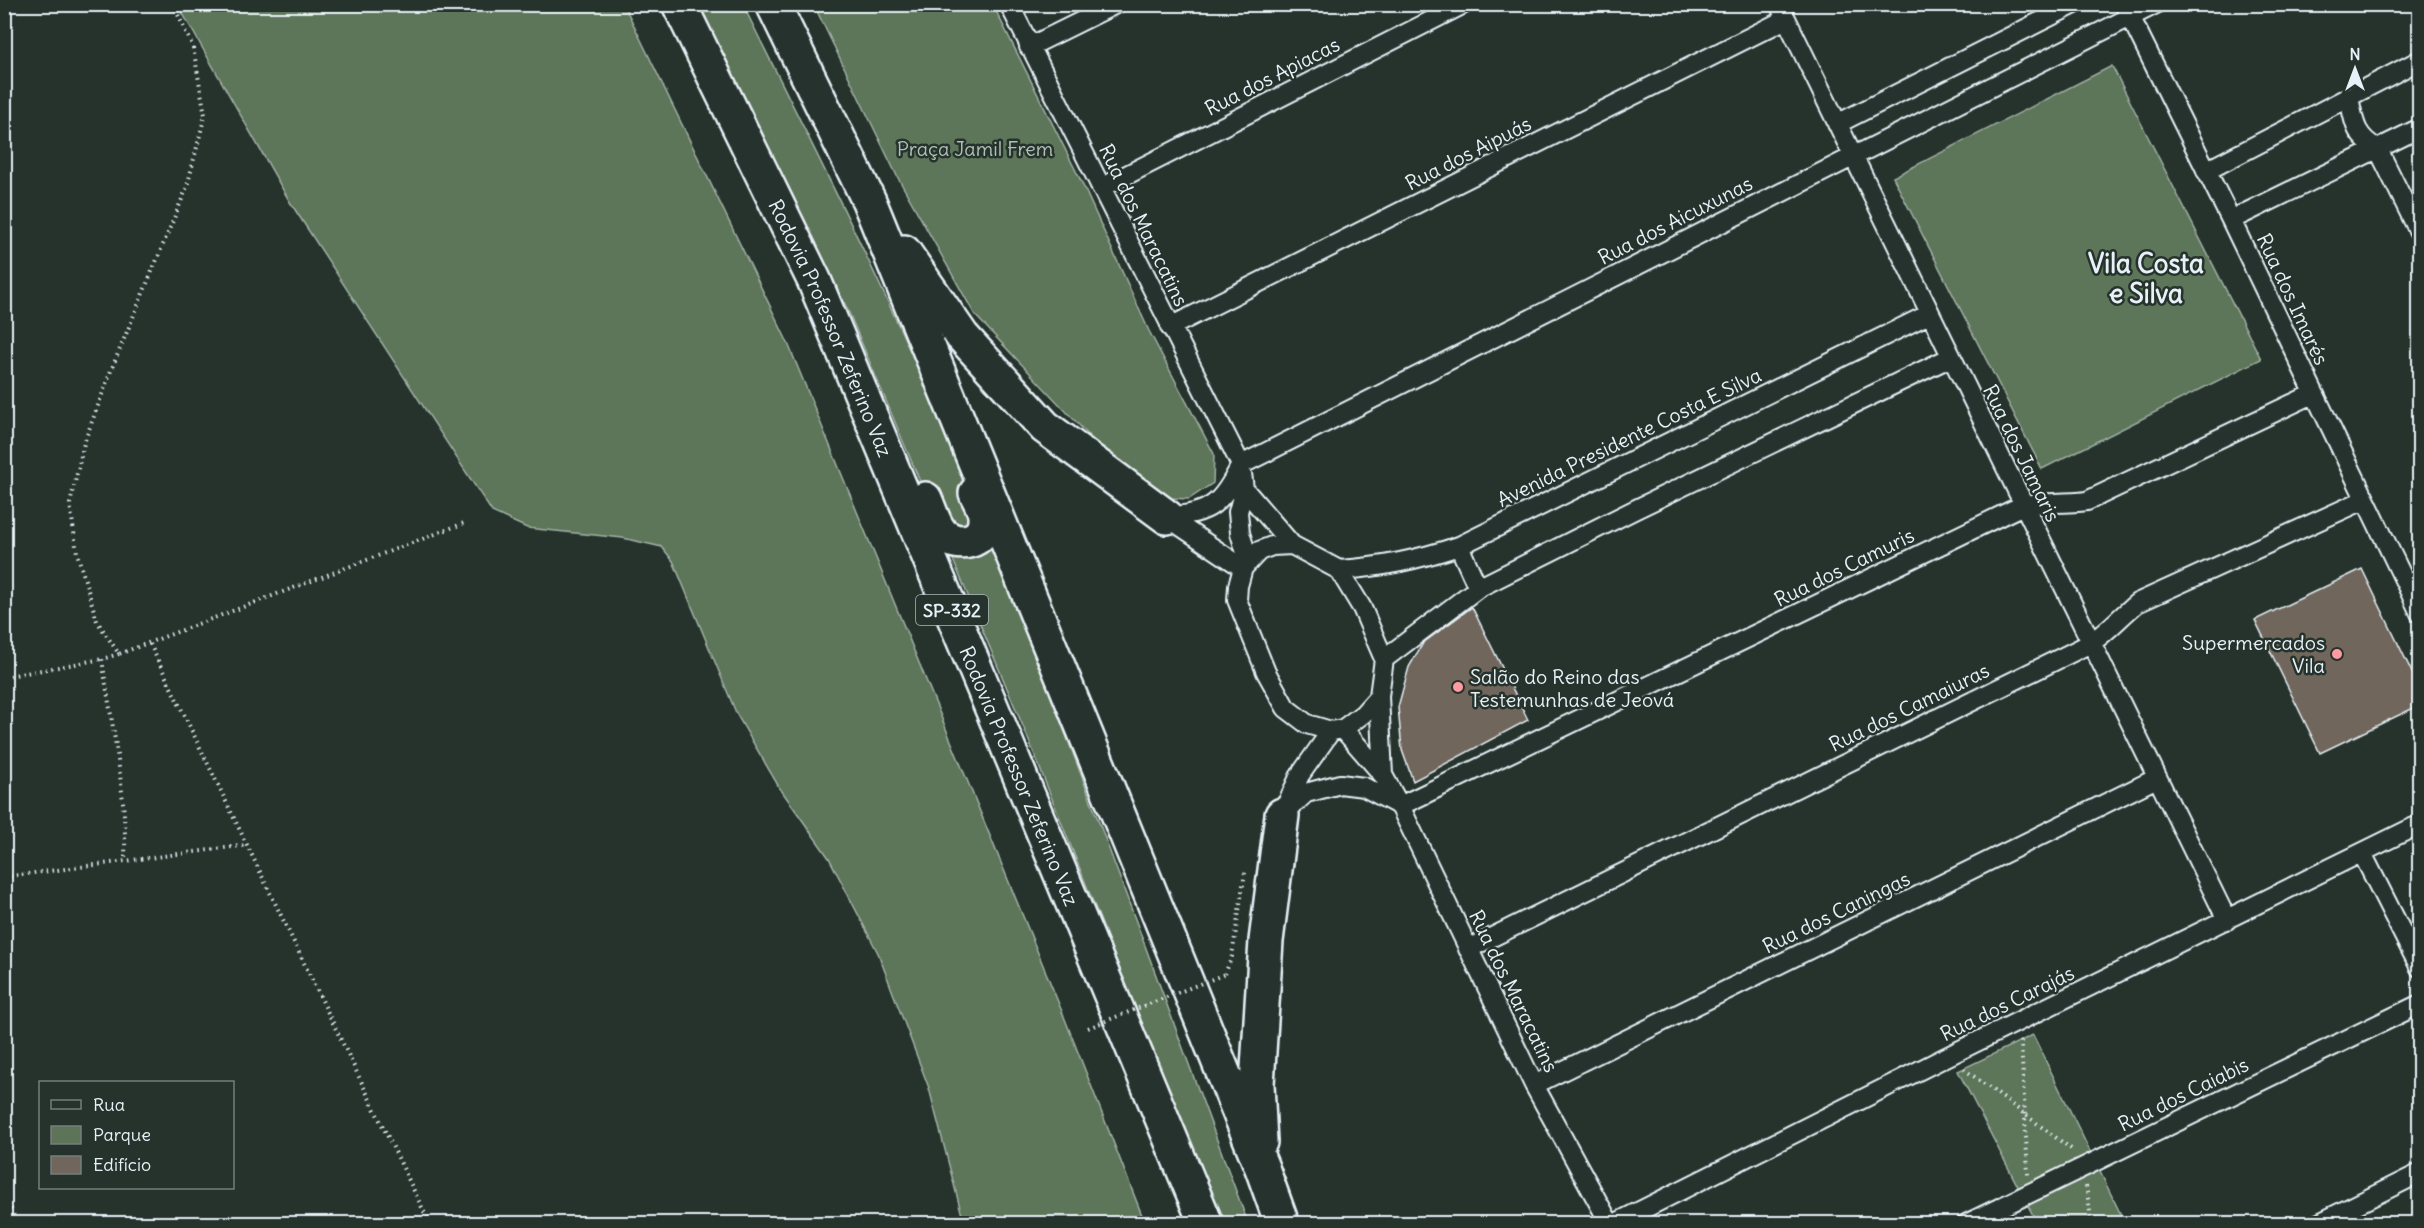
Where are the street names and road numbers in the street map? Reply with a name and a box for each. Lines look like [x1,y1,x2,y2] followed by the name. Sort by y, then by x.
[1200,31,1344,121] street label: Rua dos Apiacas
[1401,111,1535,195] street label: Rua dos Aipuás
[1094,140,1194,310] street label: Rua dos Maracatins
[1594,170,1756,270] street label: Rua dos Aicuxunas
[764,195,898,460] street label: Rodovia Professor Zeferino Vaz
[2252,229,2334,369] street label: Rua dos Imarés
[1493,362,1765,512] street label: Avenida Presidente Costa E Silva
[1978,380,2066,526] street label: Rua dos Jamaris
[1770,522,1918,612] street label: Rua dos Camuris
[916,595,988,625] road number: SP-332
[955,642,1085,909] street label: Rodovia Professor Zeferino Vaz
[1825,657,1993,757] street label: Rua dos Camaiuras
[1758,865,1914,959] street label: Rua dos Caningas
[1464,906,1564,1076] street label: Rua dos Maracatins
[1936,960,2078,1046] street label: Rua dos Carajás
[2114,1052,2252,1136] street label: Rua dos Caiabis

